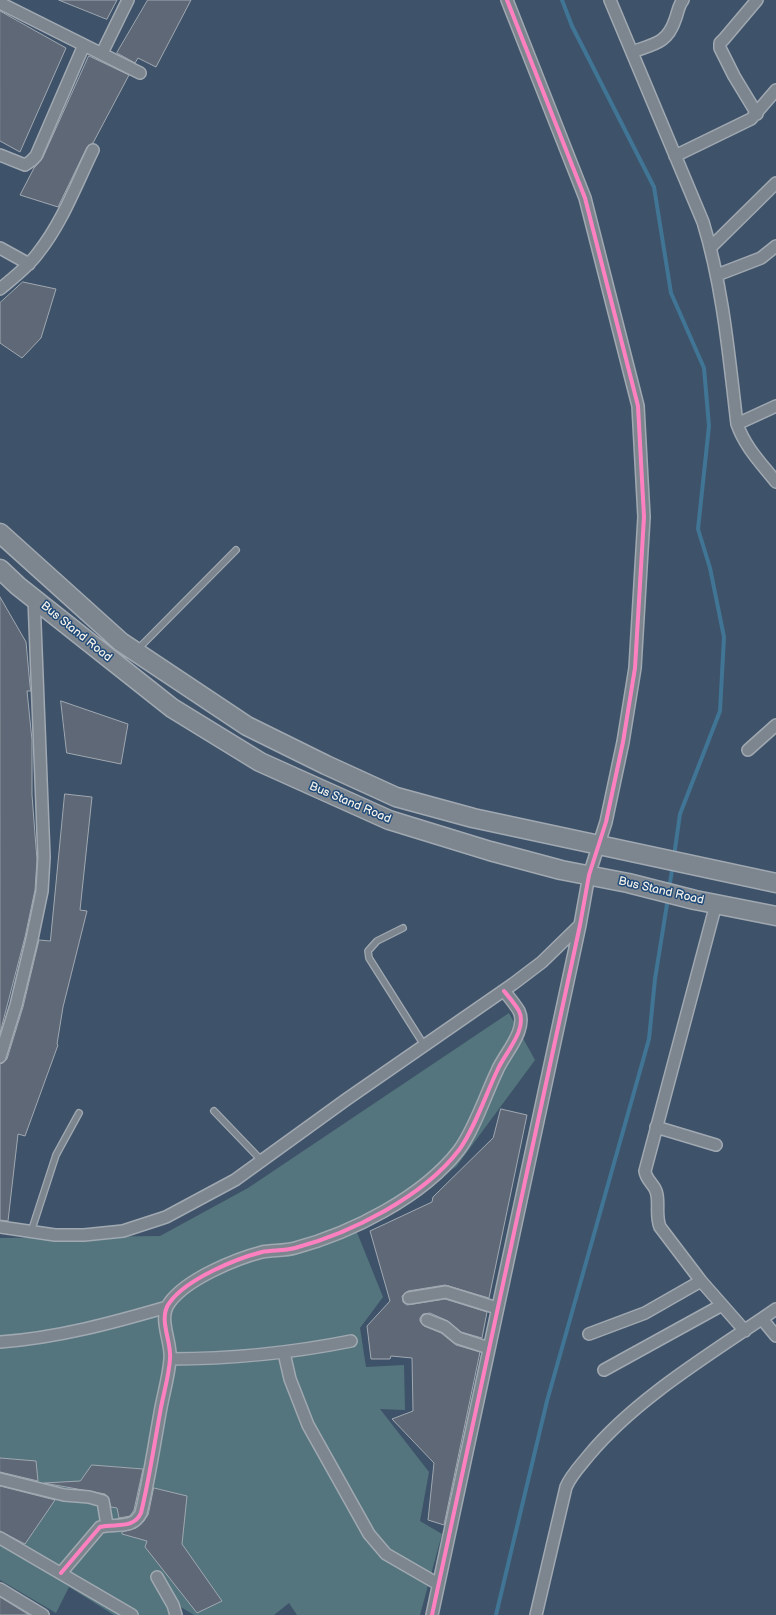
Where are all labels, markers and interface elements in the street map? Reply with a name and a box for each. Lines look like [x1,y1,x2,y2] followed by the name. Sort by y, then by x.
[38,599,114,665] street label: Bus Stand Road
[307,779,393,827] street label: Bus Stand Road
[617,874,705,908] street label: Bus Stand Road

